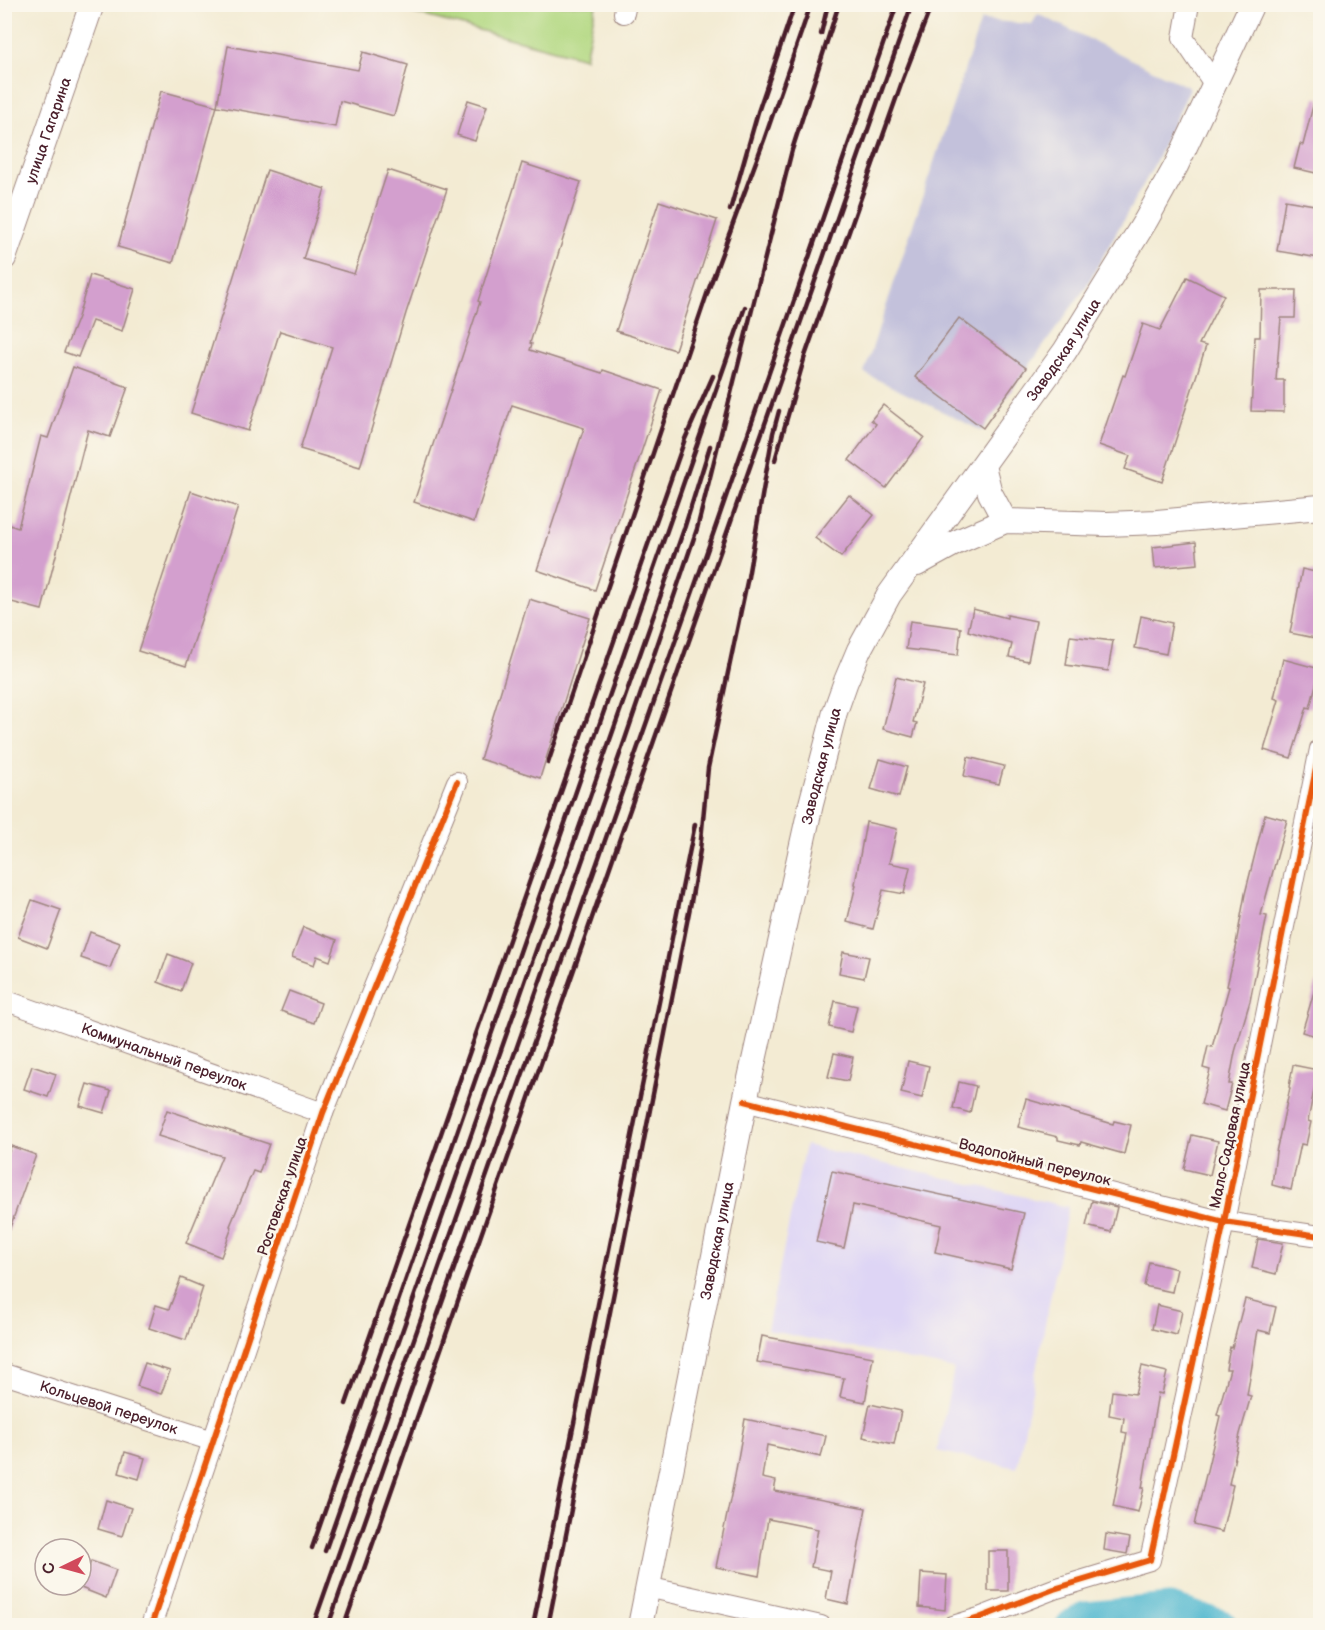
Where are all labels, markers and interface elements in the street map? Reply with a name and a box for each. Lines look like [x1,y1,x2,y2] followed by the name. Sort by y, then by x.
[21,75,76,186] street label: улица Гагарина
[1023,295,1105,405] street label: Заводская улица
[798,705,846,826] street label: Заводская улица
[79,1019,250,1095] street label: Коммунальный переулок
[1206,1060,1255,1210] street label: Мало-Садовая улица
[253,1134,312,1258] street label: Ростовская улица
[957,1134,1113,1191] street label: Водопойный переулок
[696,1180,739,1301] street label: Заводская улица
[37,1377,180,1439] street label: Кольцевой переулок
[33,1537,93,1597] north arrow
[40,1562,60,1575] text: С

